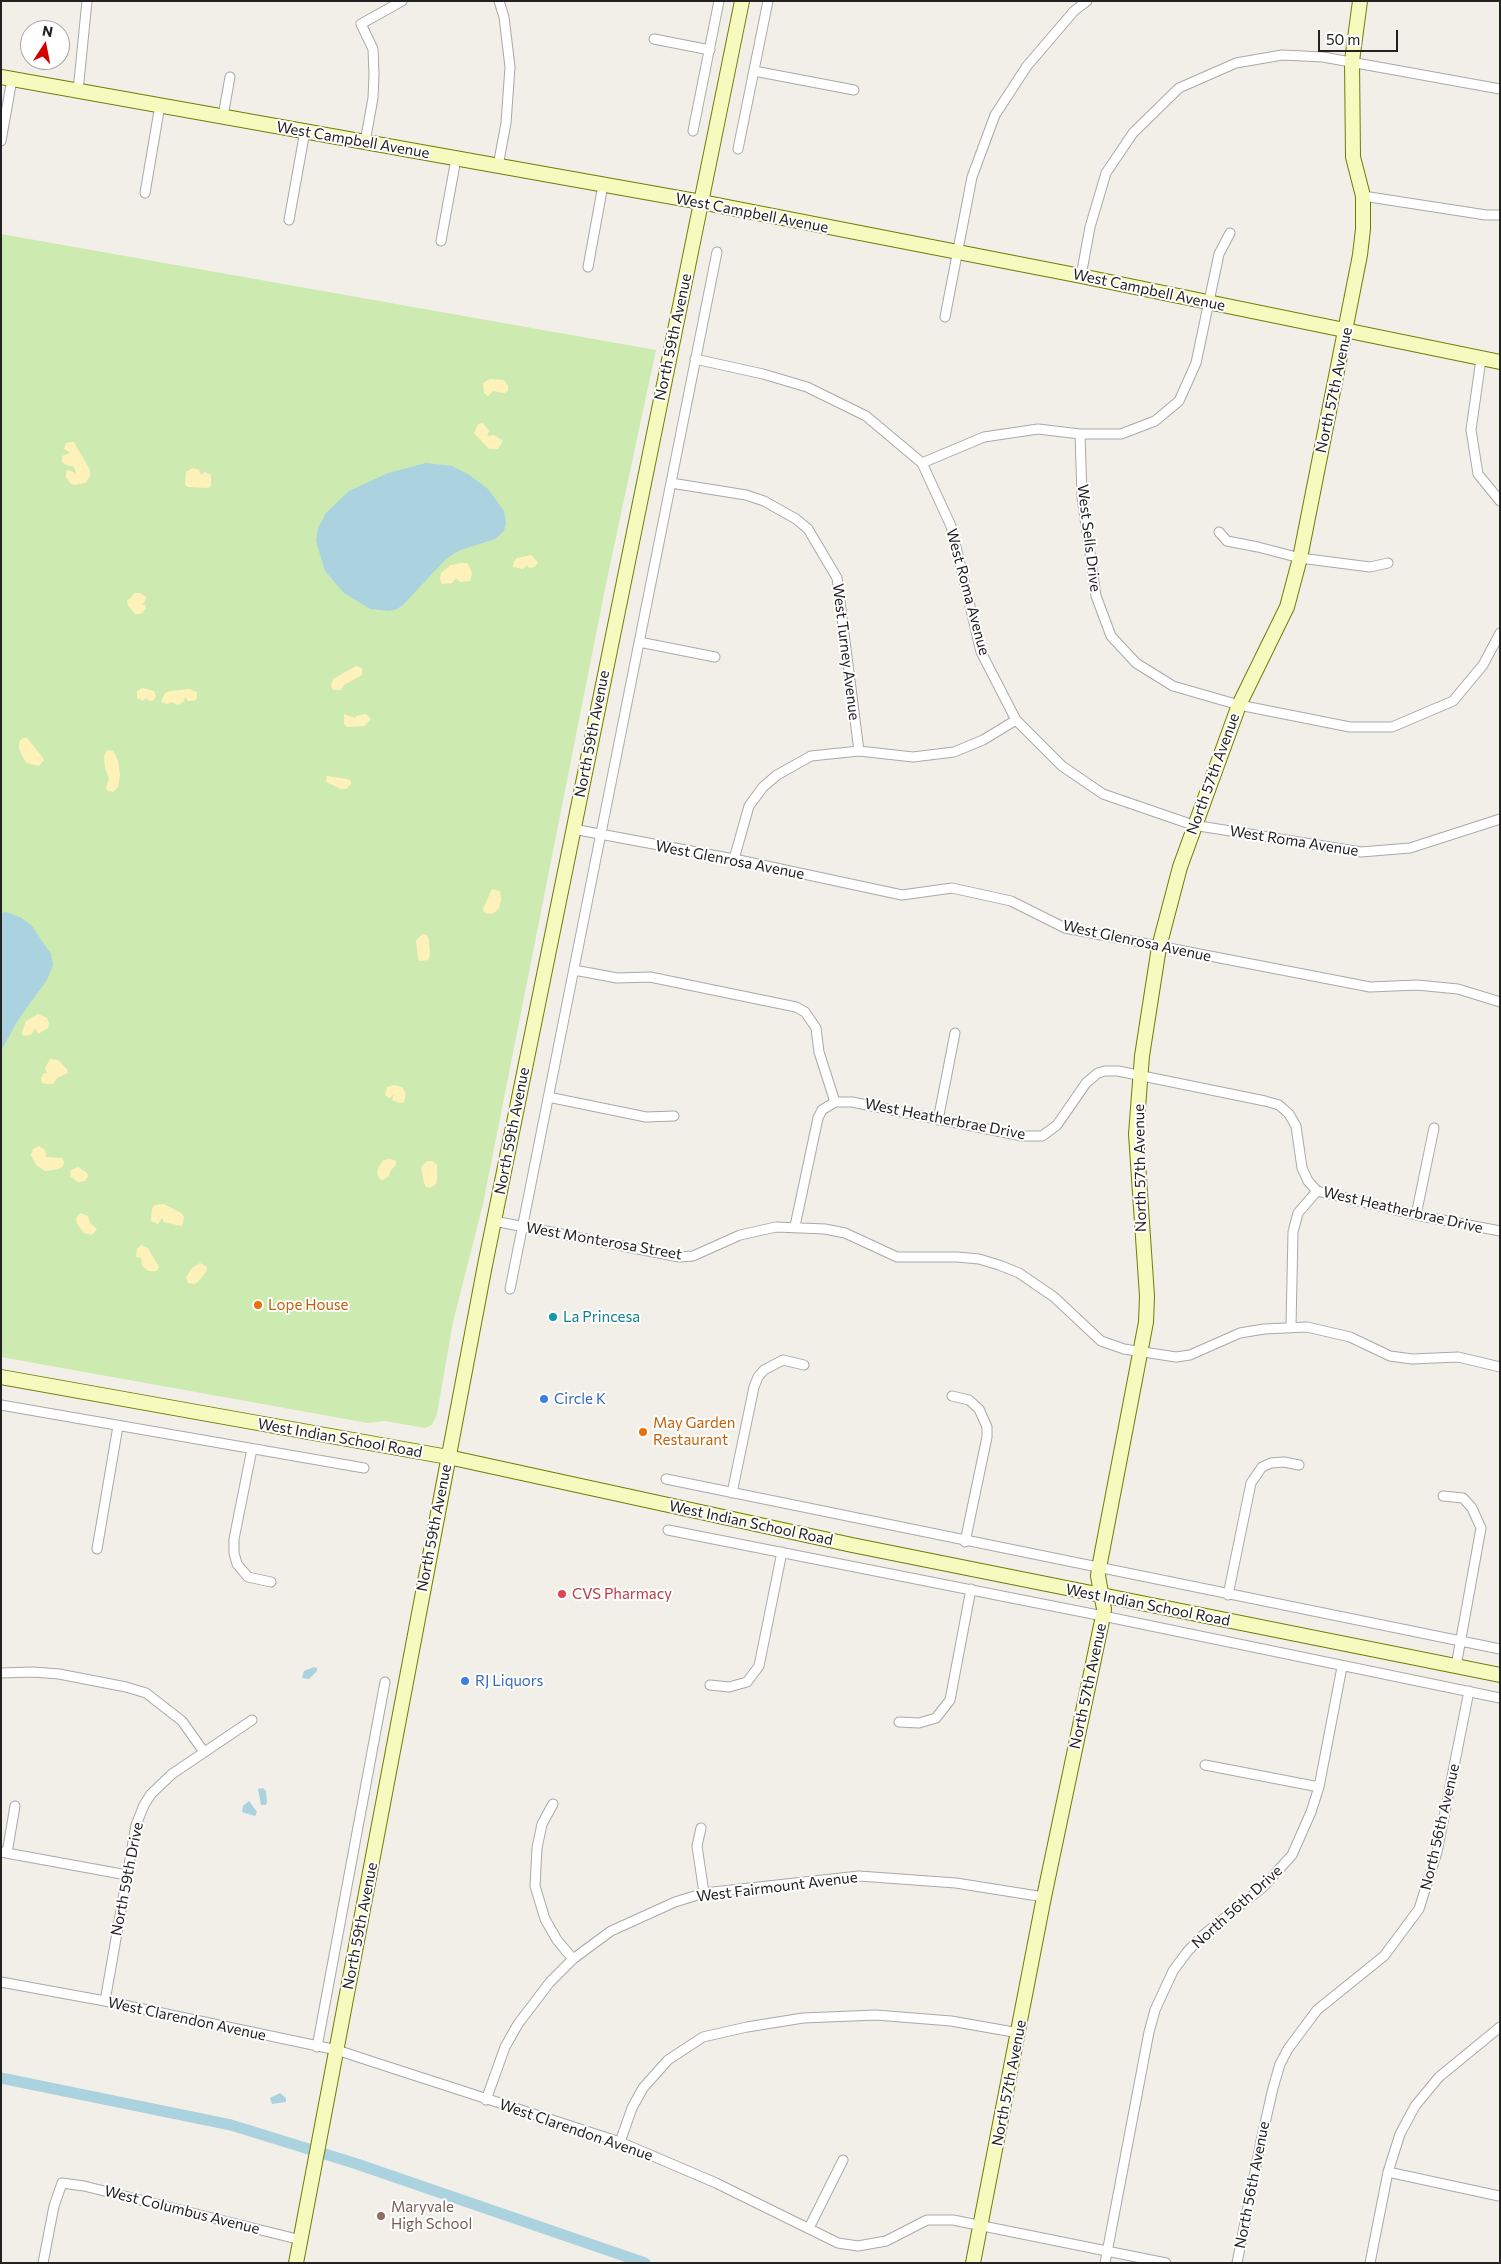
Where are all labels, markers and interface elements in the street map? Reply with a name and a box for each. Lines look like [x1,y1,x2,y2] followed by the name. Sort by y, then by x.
[20,20,70,70] north arrow
[1321,20,1401,52] scale bar
[41,21,55,40] text: N
[1326,30,1360,48] text: 50 m
[275,118,431,162] street label: West Campbell Avenue
[674,189,830,237] street label: West Campbell Avenue
[1071,265,1227,315] street label: West Campbell Avenue
[651,272,695,402] street label: North 59th Avenue
[1312,326,1356,454] street label: North 57th Avenue
[1073,483,1105,593] street label: West Sells Drive
[942,527,994,657] street label: West Roma Avenue
[829,583,863,721] street label: West Turney Avenue
[571,669,613,799] street label: North 59th Avenue
[1183,711,1243,837] street label: North 57th Avenue
[1228,822,1360,860] street label: West Roma Avenue
[654,837,806,883] street label: West Glenrosa Avenue
[1061,916,1213,966] street label: West Glenrosa Avenue
[491,1066,533,1196] street label: North 59th Avenue
[863,1095,1027,1143] street label: West Heatherbrae Drive
[1130,1104,1150,1232] street label: North 57th Avenue
[1321,1183,1485,1237] street label: West Heatherbrae Drive
[524,1218,684,1264] street label: West Monterosa Street
[268,1296,349,1314] place label: Lope House
[252,1299,264,1311] marker: Lope House
[563,1308,640,1326] place label: La Princesa
[547,1311,559,1323] marker: La Princesa
[554,1390,606,1408] place label: Circle K
[538,1393,550,1405] marker: Circle K
[653,1414,735,1449] place label: May Garden Restaurant
[256,1415,424,1461] street label: West Indian School Road
[637,1426,649,1438] marker: May Garden Restaurant
[413,1463,455,1593] street label: North 59th Avenue
[667,1497,835,1549] street label: West Indian School Road
[1064,1580,1232,1630] street label: West Indian School Road
[572,1585,672,1603] place label: CVS Pharmacy
[556,1588,568,1600] marker: CVS Pharmacy
[1066,1622,1110,1750] street label: North 57th Avenue
[475,1672,543,1690] place label: RJ Liquors
[459,1675,471,1687] marker: RJ Liquors
[1417,1762,1463,1892] street label: North 56th Avenue
[107,1821,147,1937] street label: North 59th Drive
[339,1861,381,1991] street label: North 59th Avenue
[1188,1862,1286,1952] street label: North 56th Drive
[696,1868,858,1906] street label: West Fairmount Avenue
[106,1993,268,2045] street label: West Clarendon Avenue
[988,2018,1030,2148] street label: North 57th Avenue
[497,2095,655,2165] street label: West Clarendon Avenue
[1231,2120,1273,2250] street label: North 56th Avenue
[102,2182,262,2238] street label: West Columbus Avenue
[391,2198,472,2233] place label: Maryvale High School
[375,2210,387,2222] marker: Maryvale High School

